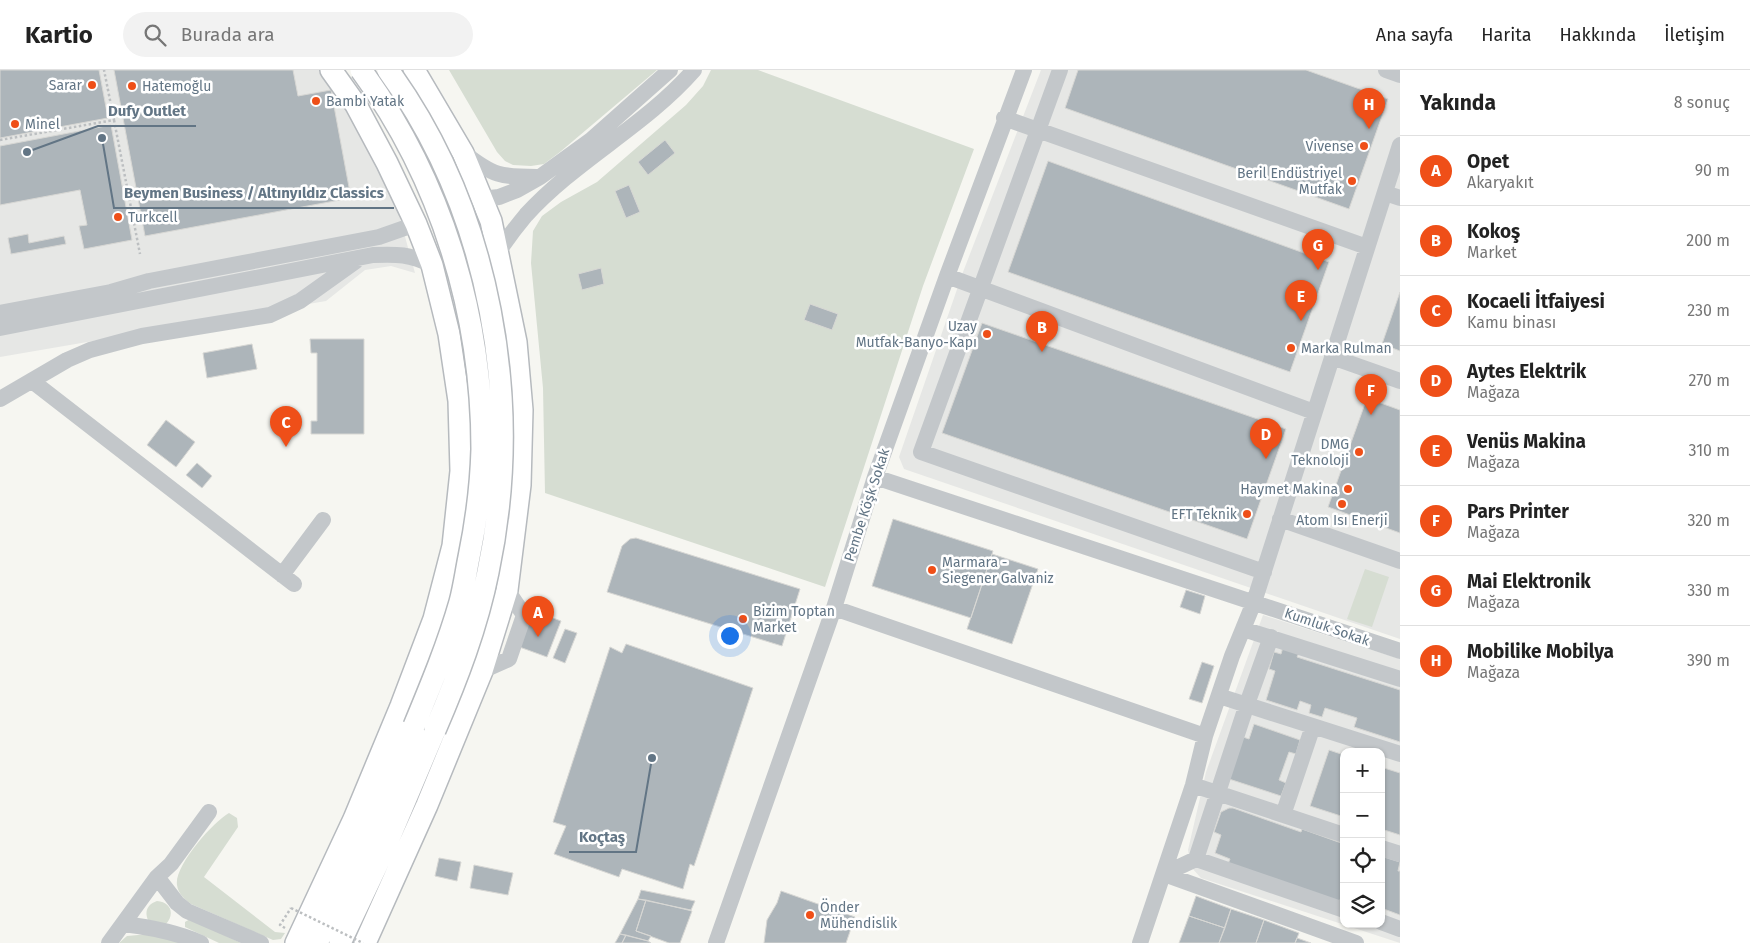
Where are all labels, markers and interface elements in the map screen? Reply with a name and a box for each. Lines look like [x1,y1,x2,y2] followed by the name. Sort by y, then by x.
[123,12,473,57] search box
[25,21,93,49] text: Kartio
[141,21,169,49] icon: search
[181,23,275,46] text: Burada ara
[1376,24,1453,46] text: Ana sayfa
[1481,24,1532,46] text: Harita
[1560,24,1636,46] text: Hakkında
[1664,24,1725,46] text: İletişim
[49,77,83,94] place label: Sarar
[142,78,211,95] place label: Hatemoğlu
[86,79,98,91] marker: Sarar
[126,80,138,92] marker: Hatemoğlu
[1353,88,1385,129] pin: H
[1420,90,1496,116] text: Yakında
[326,93,405,110] place label: Bambi Yatak
[1674,93,1730,112] text: 8 sonuç
[310,95,322,107] marker: Bambi Yatak
[98,96,196,126] callout: Dufy Outlet
[108,102,186,120] text: Dufy Outlet
[25,116,60,133] place label: Minel
[9,118,21,130] marker: Minel
[1305,138,1354,155] place label: Vivense
[1358,140,1370,152] marker: Vivense
[1467,150,1509,173] text: Opet
[1431,161,1441,180] text: A
[1695,161,1730,180] text: 90 m
[1237,165,1343,198] place label: Beril Endüstriyel Mutfak
[1467,173,1534,192] text: Akaryakıt
[1346,175,1358,187] marker: Beril Endüstriyel Mutfak
[114,178,394,208] callout: Beymen Business / Altınyıldız Classics
[124,184,384,202] text: Beymen Business / Altınyıldız Classics
[128,209,178,226] place label: Turkcell
[112,211,124,223] marker: Turkcell
[1467,220,1520,243] text: Kokoş
[1302,229,1334,270] pin: G
[1431,231,1441,250] text: B
[1686,231,1730,250] text: 200 m
[1467,243,1517,262] text: Market
[1285,280,1317,321] pin: E
[1467,290,1605,313] text: Kocaeli İtfaiyesi
[1431,301,1441,320] text: C
[1687,301,1730,320] text: 230 m
[1026,311,1058,352] pin: B
[1467,313,1556,332] text: Kamu binası
[856,318,977,351] place label: Uzay Mutfak-Banyo-Kapı
[981,328,993,340] marker: Uzay Mutfak-Banyo-Kapı
[1301,340,1392,357] place label: Marka Rulman
[1285,342,1297,354] marker: Marka Rulman
[1467,360,1586,383] text: Aytes Elektrik
[1431,371,1441,390] text: D
[1688,371,1730,390] text: 270 m
[1355,374,1387,415] pin: F
[1467,383,1520,402] text: Mağaza
[270,406,302,447] pin: C
[1250,418,1282,459] pin: D
[1467,430,1586,453] text: Venüs Makina
[1291,436,1349,469] place label: DMG Teknoloji
[1432,441,1440,460] text: E
[1689,441,1730,460] text: 310 m
[841,445,894,564] street label: Pembe Köşk Sokak
[1353,446,1365,458] marker: DMG Teknoloji
[1467,453,1520,472] text: Mağaza
[1240,481,1338,498] place label: Haymet Makina
[1342,483,1354,495] marker: Haymet Makina
[1336,498,1348,510] marker: Atom Isı Enerji
[1467,500,1569,523] text: Pars Printer
[1171,506,1238,523] place label: EFT Teknik
[1241,508,1253,520] marker: EFT Teknik
[1432,511,1440,530] text: F
[1687,511,1730,530] text: 320 m
[1296,512,1388,529] place label: Atom Isı Enerji
[1467,523,1520,542] text: Mağaza
[942,554,1054,587] place label: Marmara - Siegener Galvaniz
[926,564,938,576] marker: Marmara - Siegener Galvaniz
[1467,570,1591,593] text: Mai Elektronik
[1431,581,1441,600] text: G
[1687,581,1730,600] text: 330 m
[1467,593,1520,612] text: Mağaza
[522,596,554,637] pin: A
[753,603,835,636] place label: Bizim Toptan Market
[1282,604,1373,650] street label: Kumluk Sokak
[737,613,749,625] marker: Bizim Toptan Market
[717,623,743,649] your location
[1467,640,1614,663] text: Mobilike Mobilya
[1431,651,1441,670] text: H
[1687,651,1730,670] text: 390 m
[1467,663,1520,682] text: Mağaza
[1340,748,1385,928] map controls
[1340,748,1385,793] button: +
[1340,793,1385,838] button: −
[569,822,636,852] callout: Koçtaş
[579,828,625,847] text: Koçtaş
[1340,838,1385,883] button: locate
[1340,883,1385,928] button: layers
[820,898,898,932] place label: Önder Mühendislik
[804,909,816,921] marker: Önder Mühendislik

